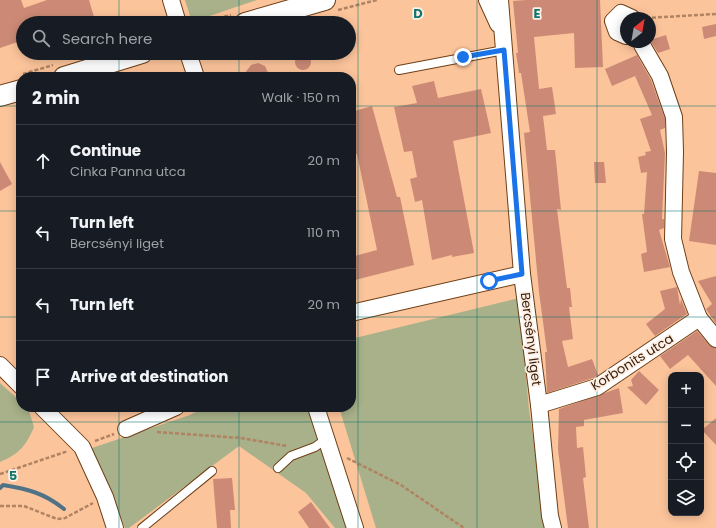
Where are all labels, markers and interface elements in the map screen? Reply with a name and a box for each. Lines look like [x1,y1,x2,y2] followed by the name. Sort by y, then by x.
[413,4,423,23] text: D
[533,4,541,23] text: E
[620,12,656,48] north arrow
[16,16,356,60] search box
[30,27,52,49] icon: search
[62,28,152,49] text: Search here
[454,48,472,66] route end
[32,86,80,110] text: 2 min
[262,88,340,107] text: Walk · 150 m
[70,140,141,161] text: Continue
[32,150,54,172] icon: ahead
[307,151,340,170] text: 20 m
[70,162,185,181] text: Cinka Panna utca
[70,212,134,233] text: Turn left
[32,222,54,244] icon: left
[307,223,340,242] text: 110 m
[70,234,164,253] text: Bercsényi liget
[480,272,498,290] route start
[516,291,546,387] street label: Bercsényi liget
[32,294,54,316] icon: left
[70,294,134,315] text: Turn left
[307,295,340,314] text: 20 m
[587,329,677,395] street label: Korbonits utca
[32,366,54,388] icon: arrive
[70,366,228,387] text: Arrive at destination
[668,372,704,516] map controls
[668,372,704,408] button: +
[668,408,704,444] button: −
[668,444,704,480] button: locate
[9,466,17,485] text: 5
[668,480,704,516] button: layers

